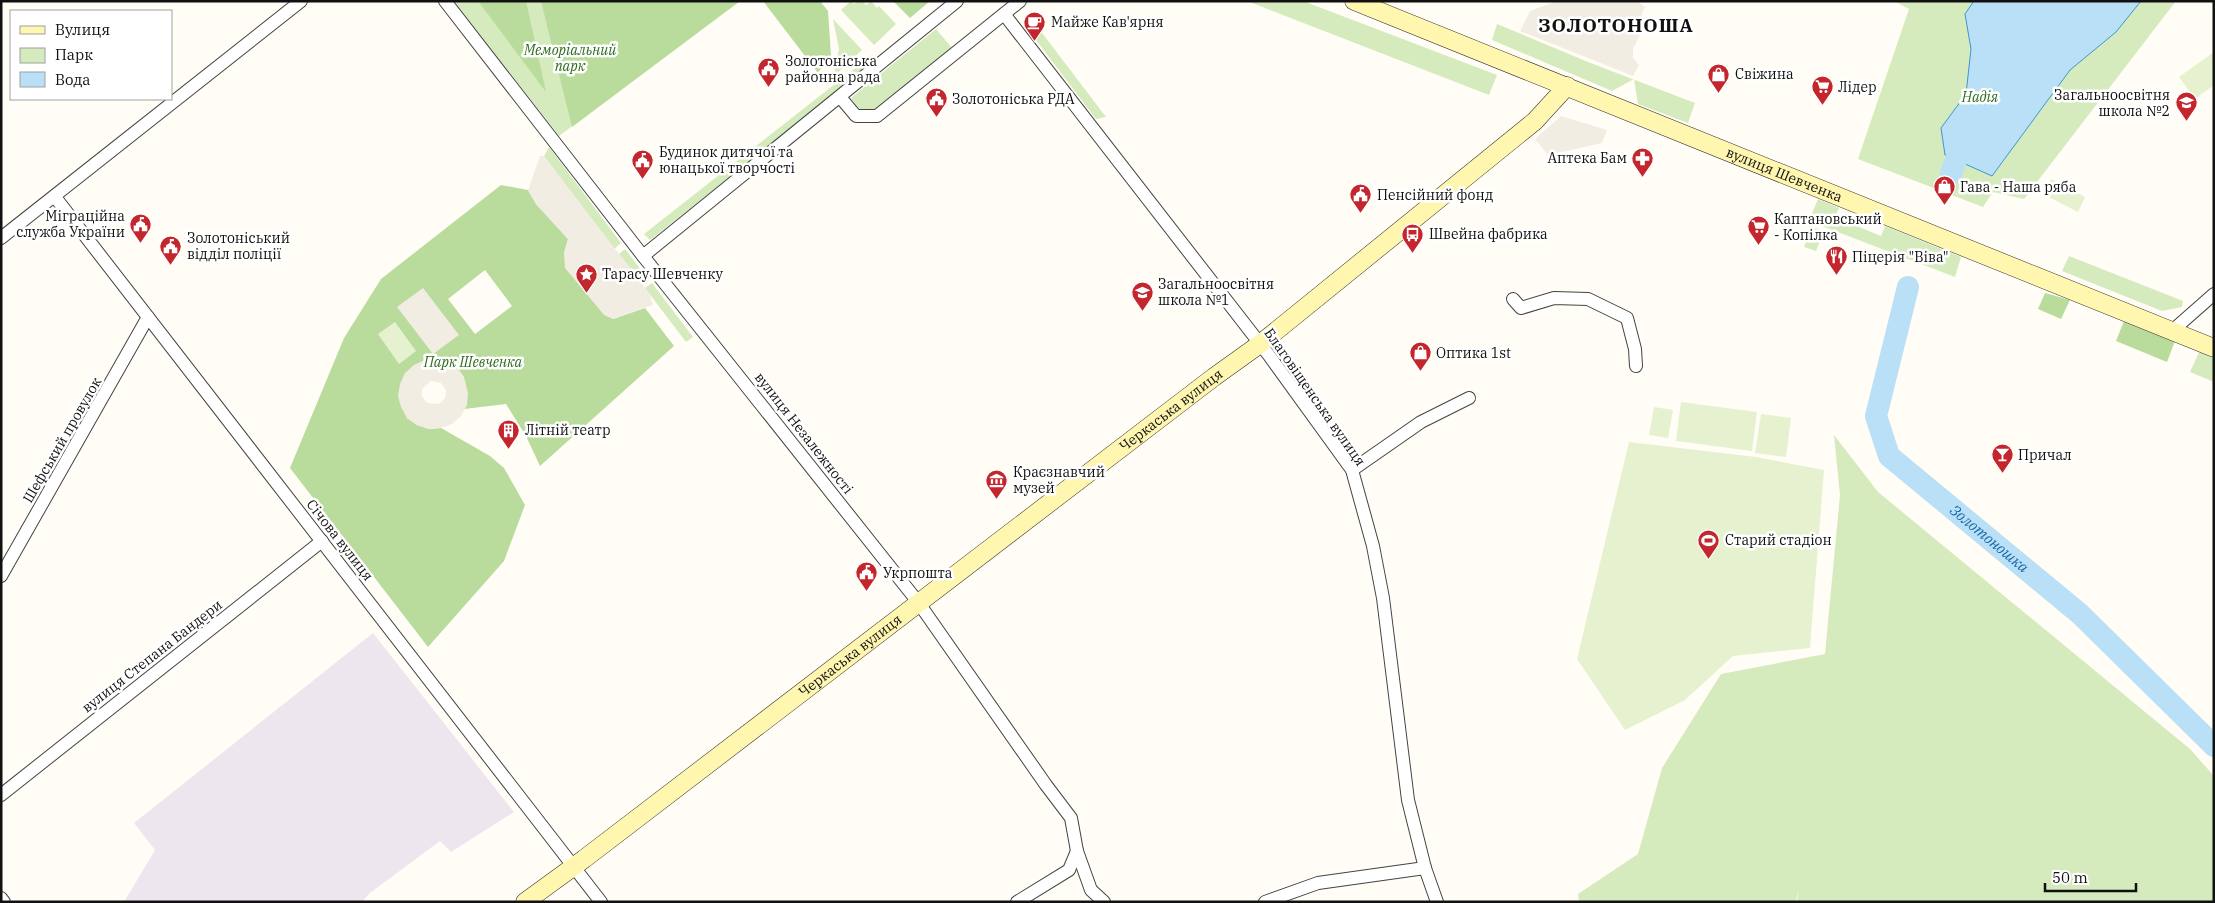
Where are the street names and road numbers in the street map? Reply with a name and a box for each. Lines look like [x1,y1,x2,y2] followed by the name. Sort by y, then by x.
[1724,143,1845,206] street label: вулиця Шевченка
[1261,325,1369,469] street label: Благовіщенська вулиця
[1116,365,1226,455] street label: Черкаська вулиця
[751,369,857,497] street label: вулиця Незалежності
[19,374,105,506] street label: Шефський провулок
[303,496,377,584] street label: Січова вулиця
[78,596,226,716] street label: вулиця Степана Бандери
[795,610,905,701] street label: Черкаська вулиця

